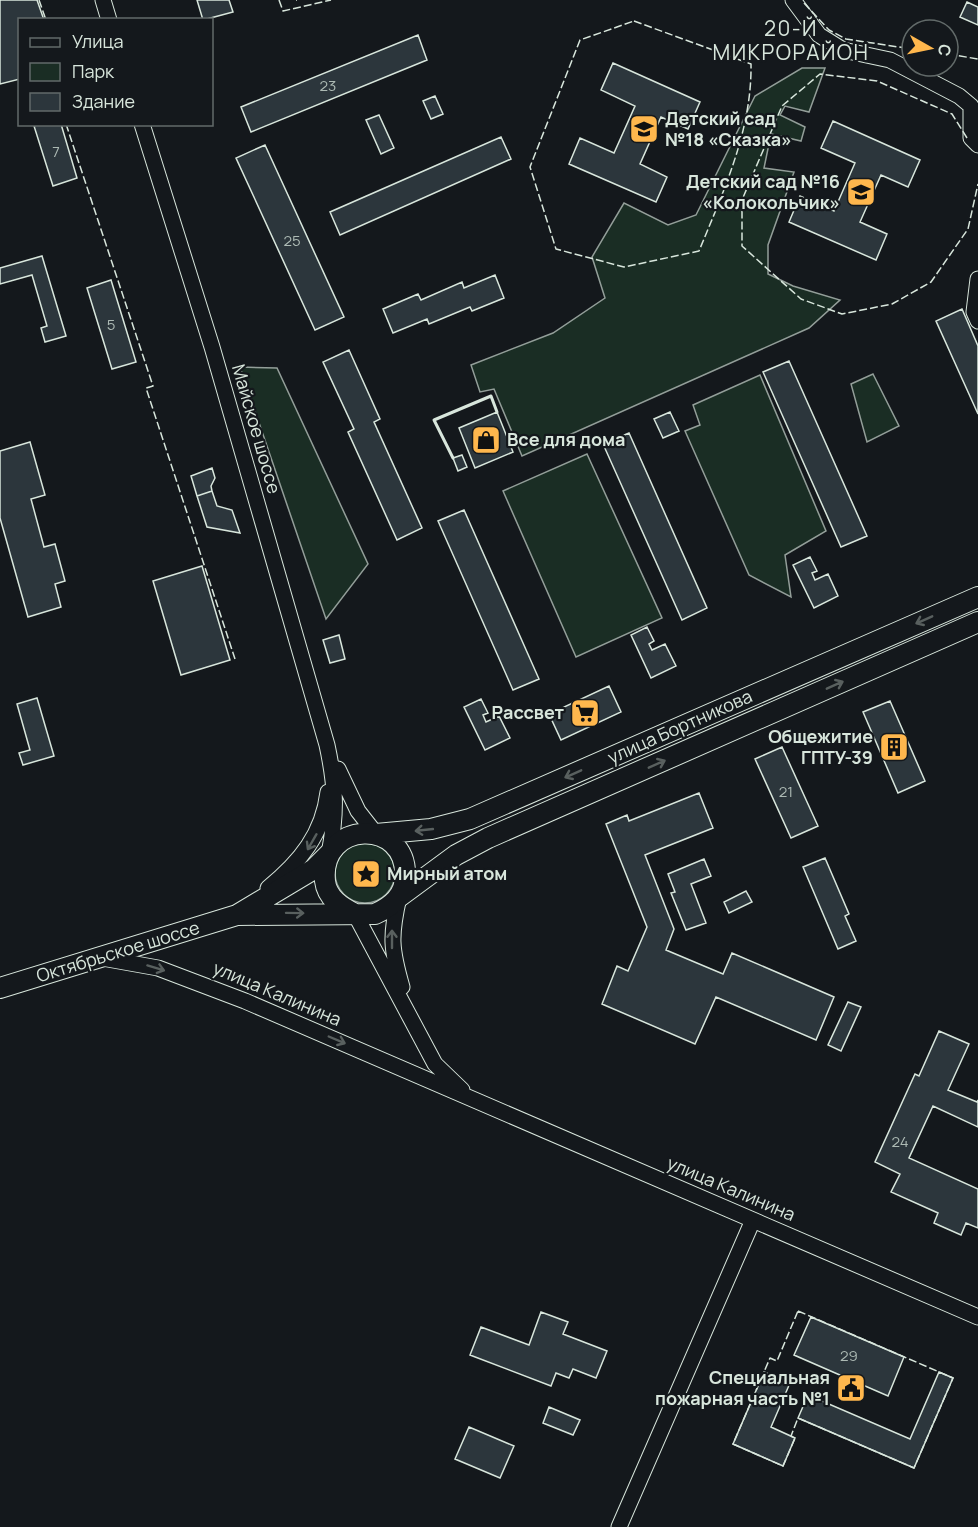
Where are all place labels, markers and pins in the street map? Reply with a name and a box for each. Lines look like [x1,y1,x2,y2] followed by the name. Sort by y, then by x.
[665,106,792,151] place label: Детский сад №18 «Сказка»
[628,113,660,145] school or university icon: Детский сад №18 «Сказка»
[686,169,840,214] place label: Детский сад №16 «Колокольчик»
[845,176,877,208] school or university icon: Детский сад №16 «Колокольчик»
[470,424,502,456] shop icon: Все для дома
[507,427,625,451] place label: Все для дома
[569,697,601,729] supermarket icon: Рассвет
[492,700,564,724] place label: Рассвет
[768,724,873,769] place label: Общежитие ГПТУ-39
[878,731,910,763] building icon: Общежитие ГПТУ-39
[350,858,382,890] place icon: Мирный атом
[387,861,507,885] place label: Мирный атом
[655,1365,830,1410] place label: Специальная пожарная часть №1
[835,1372,867,1404] public building icon: Специальная пожарная часть №1

